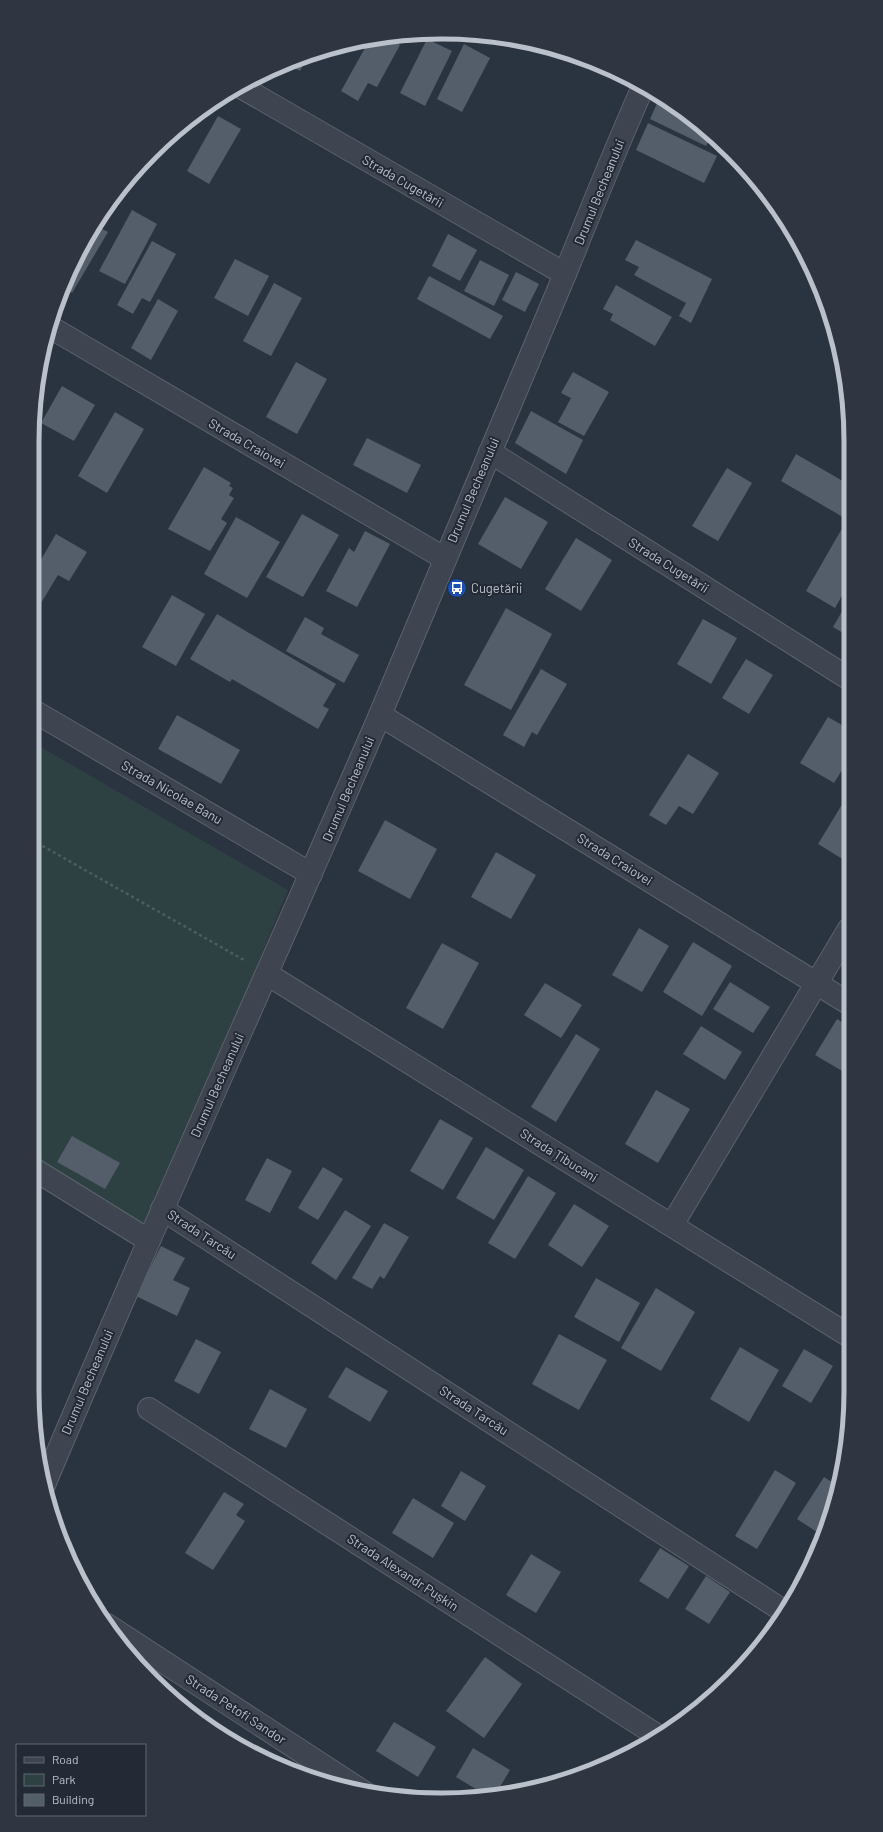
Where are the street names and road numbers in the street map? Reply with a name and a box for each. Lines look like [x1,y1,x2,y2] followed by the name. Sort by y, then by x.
[570,137,628,247] street label: Drumul Becheanului
[359,151,447,211] street label: Strada Cugetării
[206,415,288,471] street label: Strada Craiovei
[444,435,502,545] street label: Drumul Becheanului
[626,534,712,596] street label: Strada Cugetării
[319,734,377,844] street label: Drumul Becheanului
[119,757,225,827] street label: Strada Nicolae Banu
[574,830,656,888] street label: Strada Craiovei
[187,1030,247,1140] street label: Drumul Becheanului
[517,1125,601,1185] street label: Strada Țibucani
[165,1206,239,1262] street label: Strada Tarcău
[58,1327,116,1437] street label: Drumul Becheanului
[437,1382,511,1438] street label: Strada Tarcău
[344,1530,462,1614] street label: Strada Alexandr Pușkin
[183,1671,289,1748] street label: Strada Petofi Sandor

